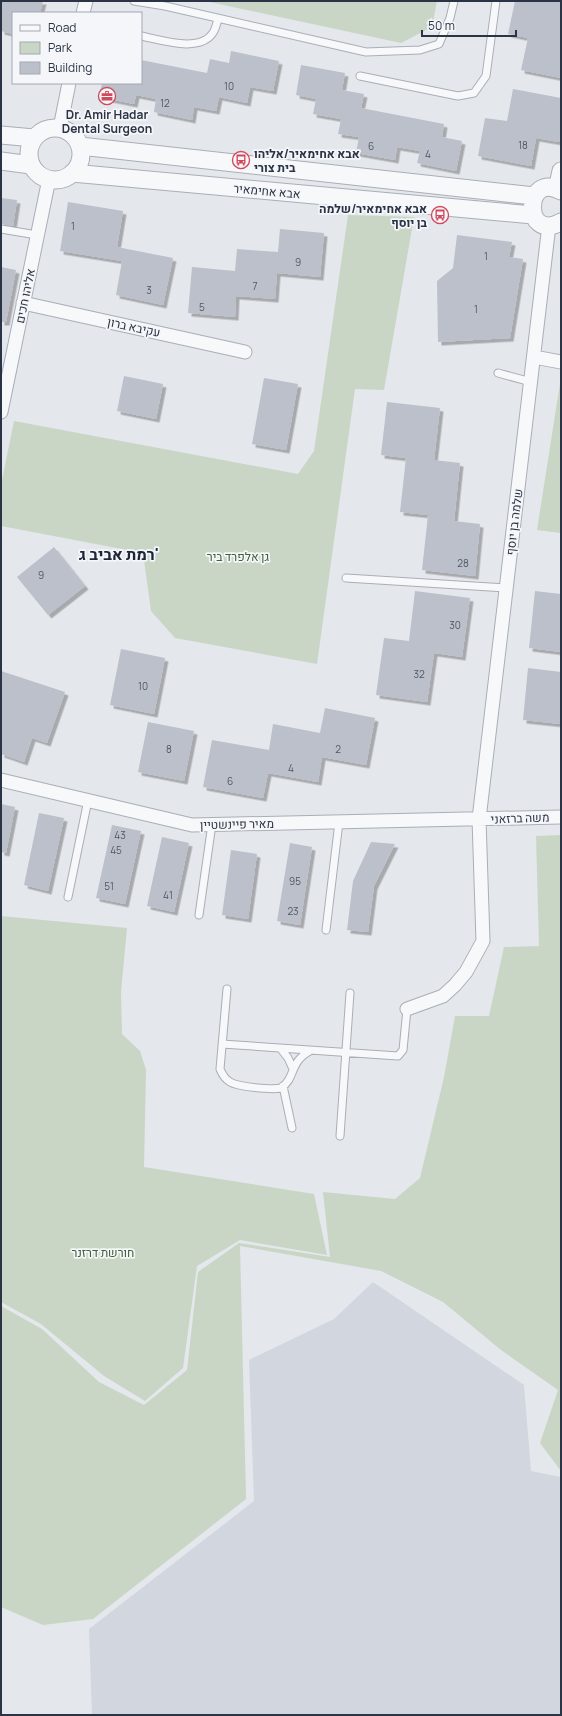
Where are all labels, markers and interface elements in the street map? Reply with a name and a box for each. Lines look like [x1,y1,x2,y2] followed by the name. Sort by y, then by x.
[12,12,142,84] legend
[422,12,516,38] scale bar
[428,17,455,34] text: 50 m
[48,19,76,36] text: Road
[48,39,73,56] text: Park
[48,59,92,76] text: Building
[224,79,234,93] house number: 10
[97,86,117,106] office icon: Dr. Amir Hadar Dental Surgeon
[160,96,170,110] house number: 12
[62,106,152,137] place label: Dr. Amir Hadar Dental Surgeon
[518,138,528,152] house number: 18
[368,139,374,153] house number: 6
[254,145,360,176] place label: אבא אחימאיר/אליהו בית צורי
[425,147,431,161] house number: 4
[231,150,251,170] bus stop icon: אבא אחימאיר/אליהו בית צורי
[233,180,302,202] street label: אבא אחימאיר
[319,200,427,231] place label: אבא אחימאיר/שלמה בן יוסף
[430,205,450,225] bus stop icon: אבא אחימאיר/שלמה בן יוסף
[71,219,75,233] house number: 1
[484,249,488,263] house number: 1
[295,255,301,269] house number: 9
[11,267,39,325] street label: אליהו חכים
[252,279,258,293] house number: 7
[146,283,152,297] house number: 3
[199,300,205,314] house number: 5
[474,302,478,316] house number: 1
[106,313,162,341] street label: עקיבא ברון
[501,488,527,556] street label: שלמה בן יוסף
[79,543,159,565] district label: רמת אביב ג'
[207,548,269,565] park label: גן אלפרד ביר
[457,556,469,570] house number: 28
[38,568,44,582] house number: 9
[449,618,461,632] house number: 30
[413,667,425,681] house number: 32
[138,679,148,693] house number: 10
[166,742,172,756] house number: 8
[335,742,341,756] house number: 2
[288,761,294,775] house number: 4
[227,774,233,788] house number: 6
[490,808,550,828] street label: משה ברזאני
[200,815,274,833] street label: מאיר פיינשטיין
[114,828,126,842] house number: 43
[110,843,122,857] house number: 45
[289,874,301,888] house number: 95
[104,879,114,893] house number: 51
[163,888,173,902] house number: 41
[287,904,299,918] house number: 23
[72,1244,134,1261] park label: חורשת דרזנר

